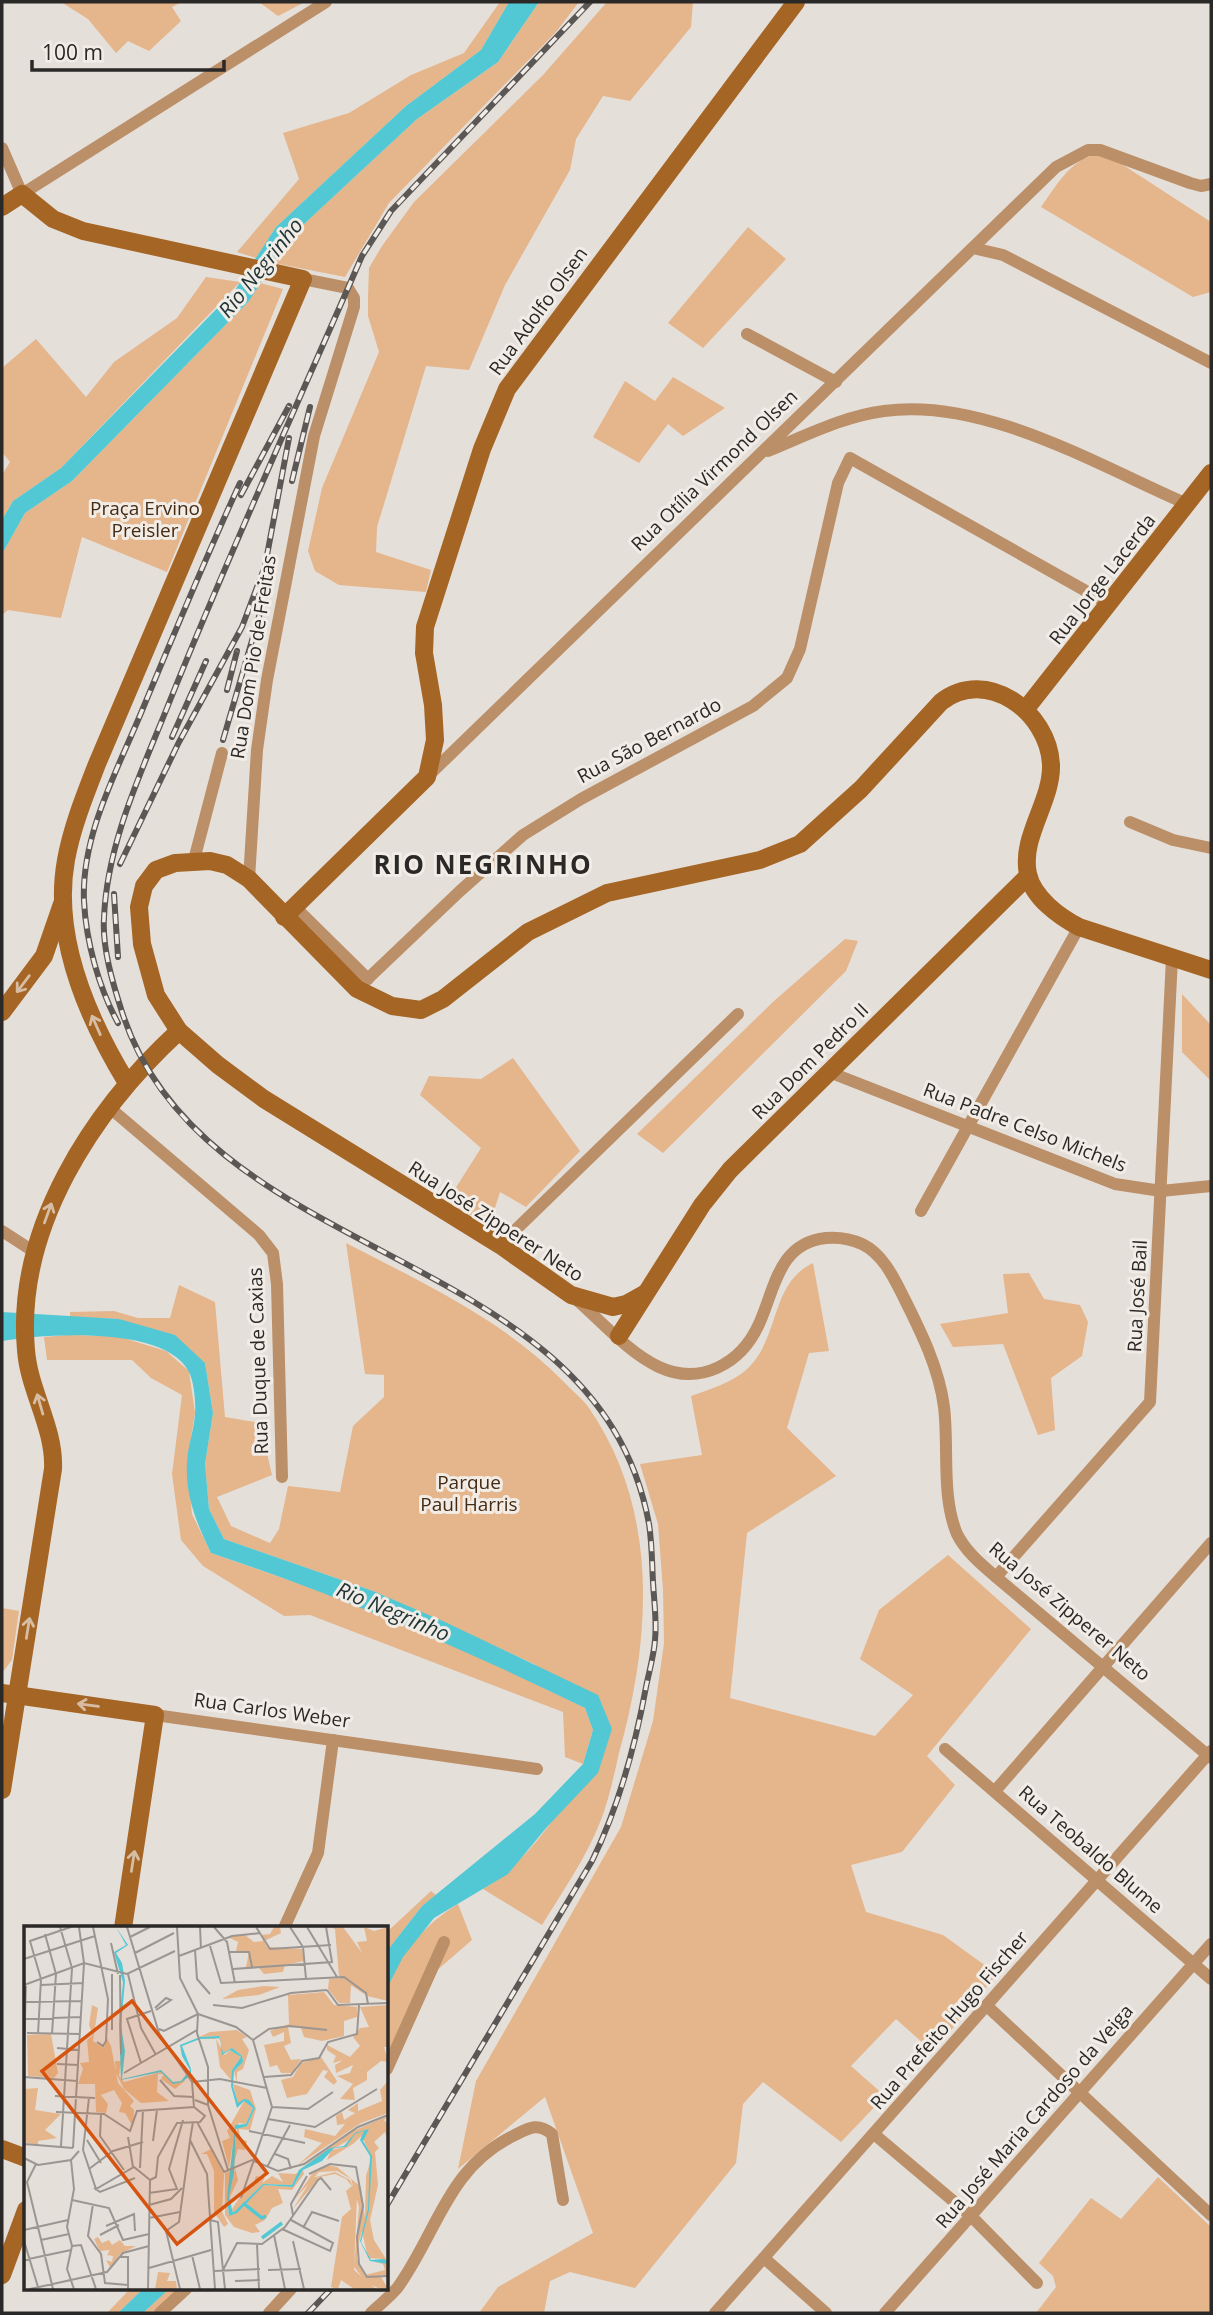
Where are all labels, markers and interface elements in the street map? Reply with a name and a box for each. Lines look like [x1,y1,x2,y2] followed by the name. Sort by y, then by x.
[32,28,224,72] scale bar
[42,38,103,66] text: 100 m
[211,212,309,323] water label: Rio Negrinho
[483,242,593,380] street label: Rua Adolfo Olsen
[625,383,803,557] street label: Rua Otília Virmond Olsen
[90,495,200,543] park label: Praça Ervino Preisler
[1043,508,1161,650] street label: Rua Jorge Lacerda
[224,553,282,761] street label: Rua Dom Pio de Freitas
[572,691,726,789] street label: Rua São Bernardo
[373,846,593,882] district label: RIO NEGRINHO
[16,974,30,993] one-way arrow
[746,997,874,1125] street label: Rua Dom Pedro II
[89,1015,102,1036] one-way arrow
[920,1076,1130,1178] street label: Rua Padre Celso Michels
[403,1155,589,1287] street label: Rua José Zipperer Neto
[43,1202,55,1224] one-way arrow
[1121,1239,1153,1353] street label: Rua José Bail
[242,1267,274,1455] street label: Rua Duque de Caxias
[32,1394,45,1416] one-way arrow
[420,1469,518,1517] park label: Parque Paul Harris
[984,1535,1156,1687] street label: Rua José Zipperer Neto
[333,1575,454,1647] water label: Rio Negrinho
[22,1617,35,1640] one-way arrow
[192,1686,352,1734] street label: Rua Carlos Weber
[77,1699,99,1712] one-way arrow
[1013,1779,1169,1919] street label: Rua Teobaldo Blume
[127,1850,140,1873] one-way arrow
[864,1925,1034,2115] street label: Rua Prefeito Hugo Fischer
[24,1926,388,2290] inset map
[929,1998,1139,2234] street label: Rua José Maria Cardoso da Veiga

